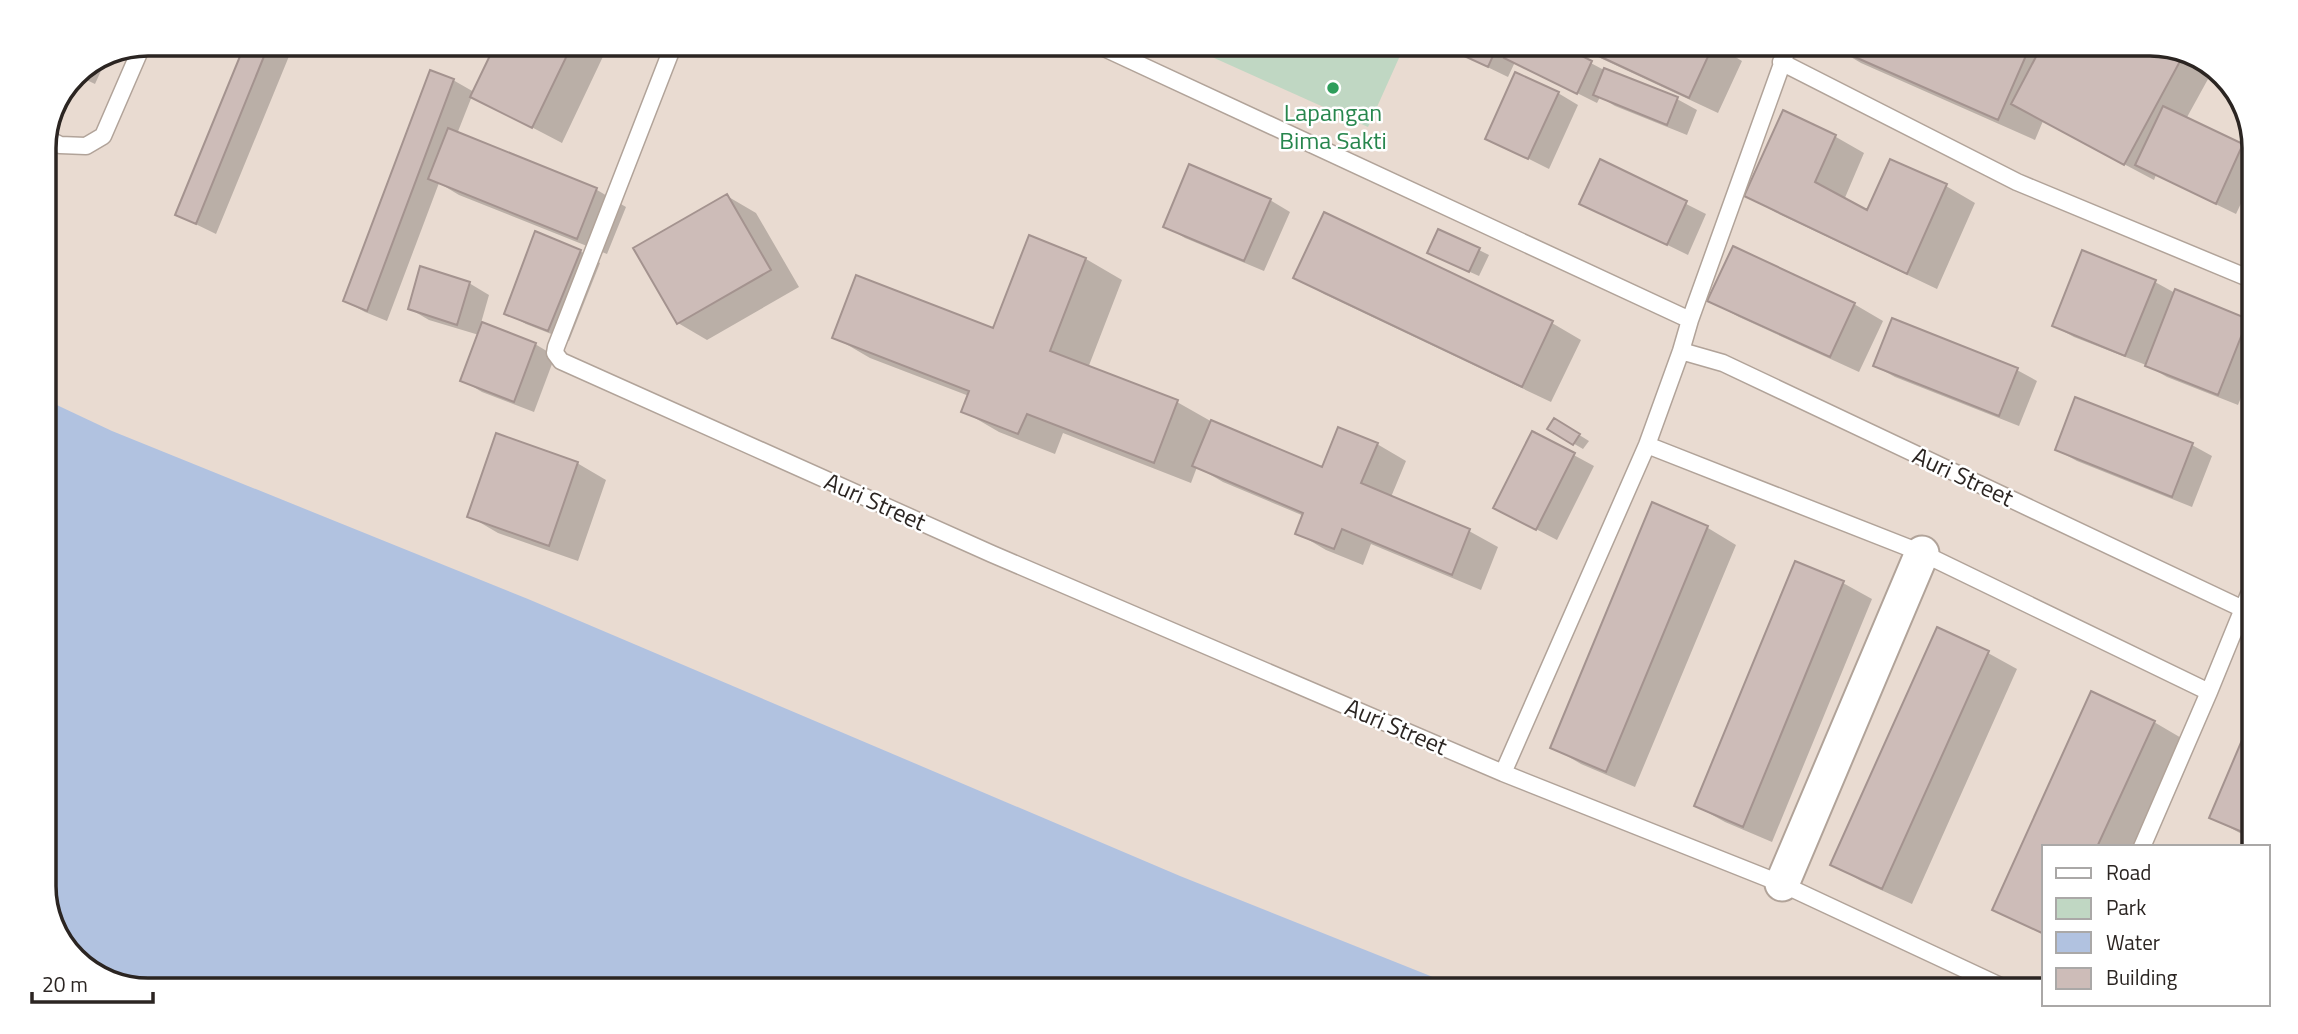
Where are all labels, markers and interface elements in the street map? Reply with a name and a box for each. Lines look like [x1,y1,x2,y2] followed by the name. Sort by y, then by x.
[1325,80,1341,96] marker: Lapangan Bima Sakti
[1279,94,1387,158] place label: Lapangan Bima Sakti
[1907,437,2020,515] street label: Auri Street
[819,463,932,540] street label: Auri Street
[1340,688,1454,764] street label: Auri Street
[2042,845,2270,1006] legend
[2106,856,2151,888] text: Road
[2106,891,2146,923] text: Park
[2106,926,2160,958] text: Water
[32,960,152,1004] scale bar
[2106,961,2178,993] text: Building
[42,968,88,1000] text: 20 m

